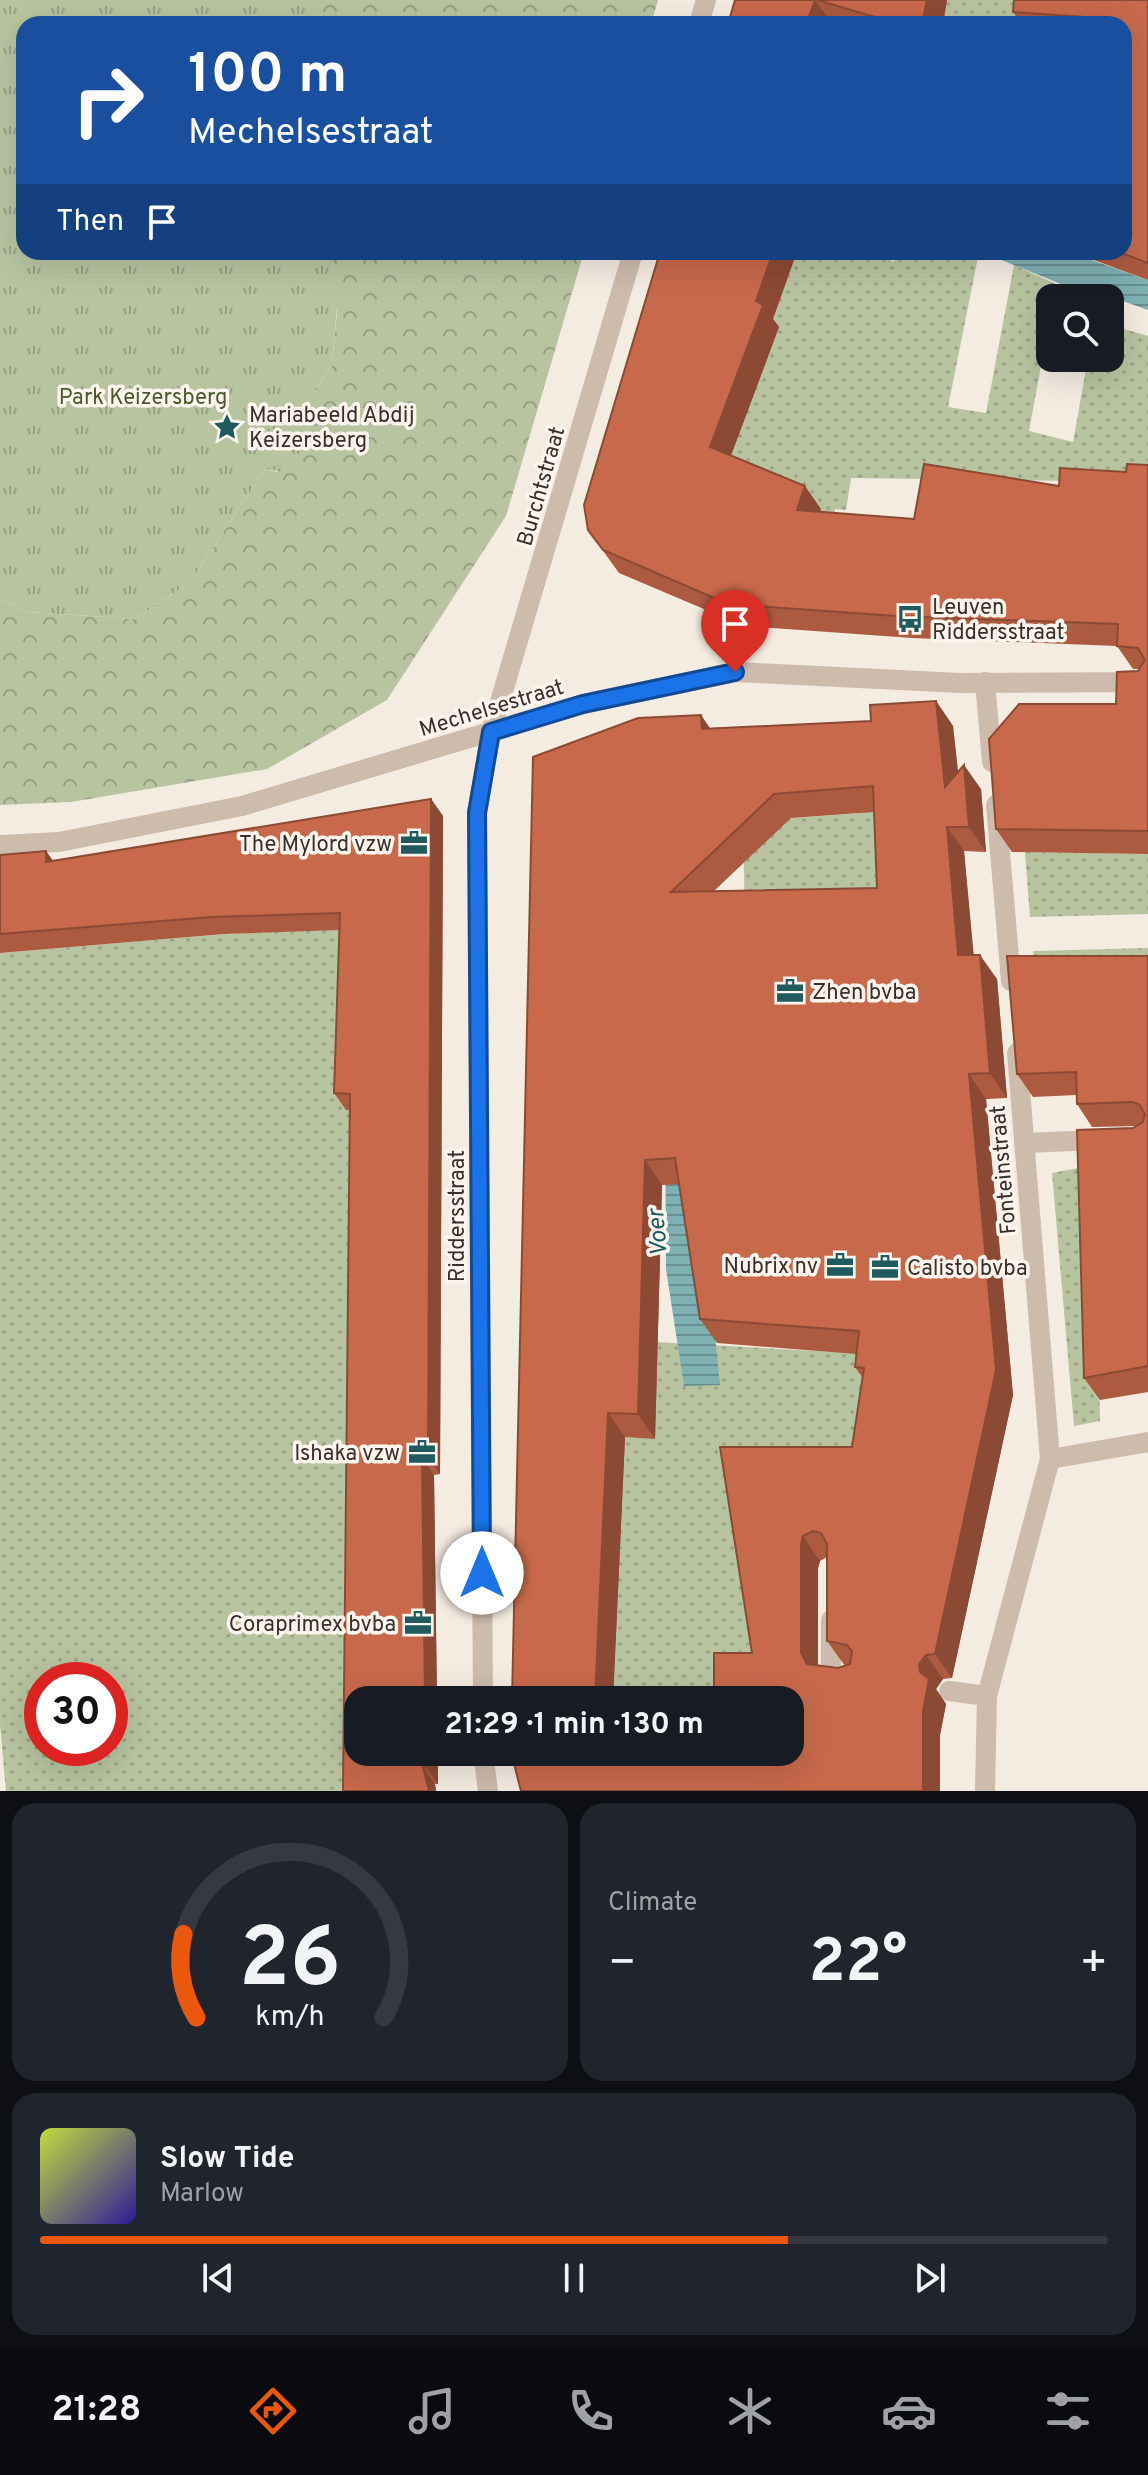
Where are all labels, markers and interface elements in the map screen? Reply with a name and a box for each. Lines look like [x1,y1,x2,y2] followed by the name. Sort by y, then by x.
[188,42,347,112] text: 100 m
[56,48,160,152] icon: right
[188,111,433,157] text: Mechelsestraat
[140,200,184,244] icon: arrive
[56,204,124,241] text: Then
[1036,284,1124,372] map controls
[1036,284,1124,372] button: search
[59,385,227,412] park label: Park Keizersberg
[249,403,415,455] place label: Mariabeeld Abdij Keizersberg
[212,412,242,442] place icon: Mariabeeld Abdij Keizersberg
[512,424,572,550] street label: Burchtstraat
[701,590,769,672] pin
[932,595,1065,647] place label: Leuven Riddersstraat
[713,602,757,646] icon: arrive
[895,604,925,634] bus stop icon: Leuven Riddersstraat
[416,675,567,744] street label: Mechelsestraat
[399,828,429,858] office icon: The Mylord vzw
[239,832,392,859] place label: The Mylord vzw
[775,976,805,1006] office icon: Zhen bvba
[812,980,916,1007] place label: Zhen bvba
[985,1104,1024,1236] street label: Fonteinstraat
[445,1150,472,1282] street label: Riddersstraat
[642,1206,676,1258] water label: Voer
[825,1250,855,1280] office icon: Nubrix nv
[870,1252,900,1282] office icon: Calisto bvba
[724,1254,818,1281] place label: Nubrix nv
[907,1256,1028,1283] place label: Calisto bvba
[407,1437,437,1467] office icon: Ishaka vzw
[294,1441,400,1468] place label: Ishaka vzw
[440,1531,524,1615] position arrow
[403,1608,433,1638] office icon: Coraprimex bvba
[229,1612,396,1639] place label: Coraprimex bvba
[24,1662,128,1766] speed limit sign: 30
[444,1707,704,1744] text: 21:29 · 1 min · 130 m
[608,1887,697,1920] text: Climate
[239,1911,341,2016] text: 26
[809,1927,907,2003] text: 22°
[608,1937,636,1993] text: −
[1080,1937,1108,1993] text: +
[255,2000,325,2036] text: km/h
[160,2141,294,2178] text: Slow Tide
[160,2178,244,2211] text: Marlow
[196,2256,240,2300] icon: previous
[552,2256,596,2300] icon: pause
[908,2256,952,2300] icon: next
[245,2383,301,2439] icon: directions
[404,2383,460,2439] icon: music
[563,2383,619,2439] icon: phone
[722,2383,778,2439] icon: climate
[881,2383,937,2439] icon: car
[1040,2383,1096,2439] icon: filters
[52,2388,141,2434] text: 21:28

